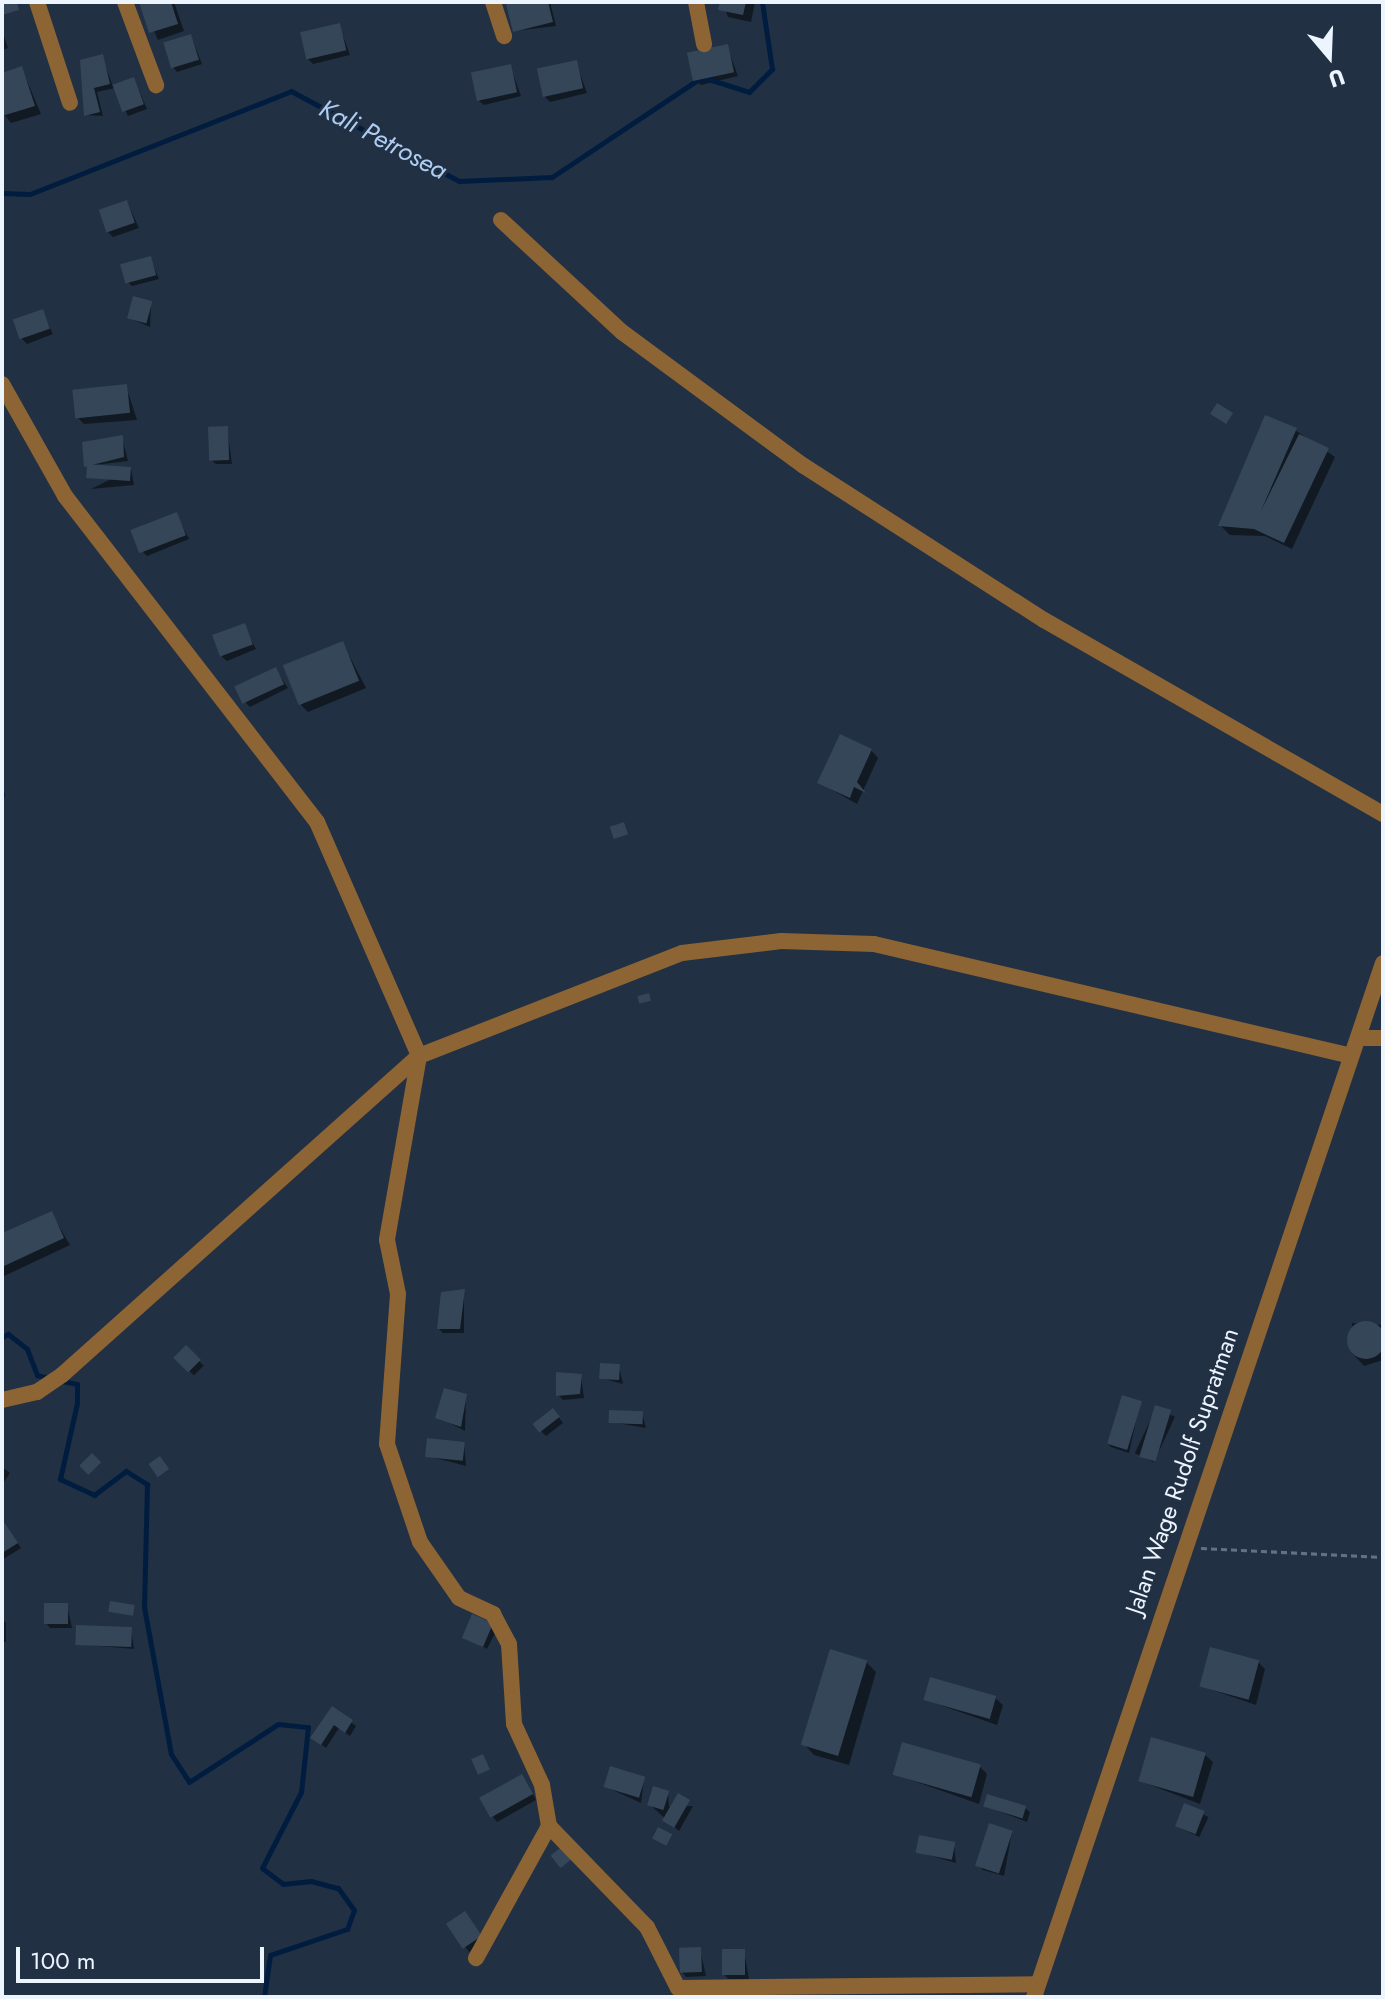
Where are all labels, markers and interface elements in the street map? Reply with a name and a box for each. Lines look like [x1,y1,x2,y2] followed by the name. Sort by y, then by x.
[1289,16,1369,96] north arrow
[1324,61,1349,96] text: U
[314,93,452,187] water label: Kali Petrosea
[1119,1324,1245,1618] street label: Jalan Wage Rudolf Supratman
[20,1931,268,1981] scale bar
[30,1943,96,1978] text: 100 m

